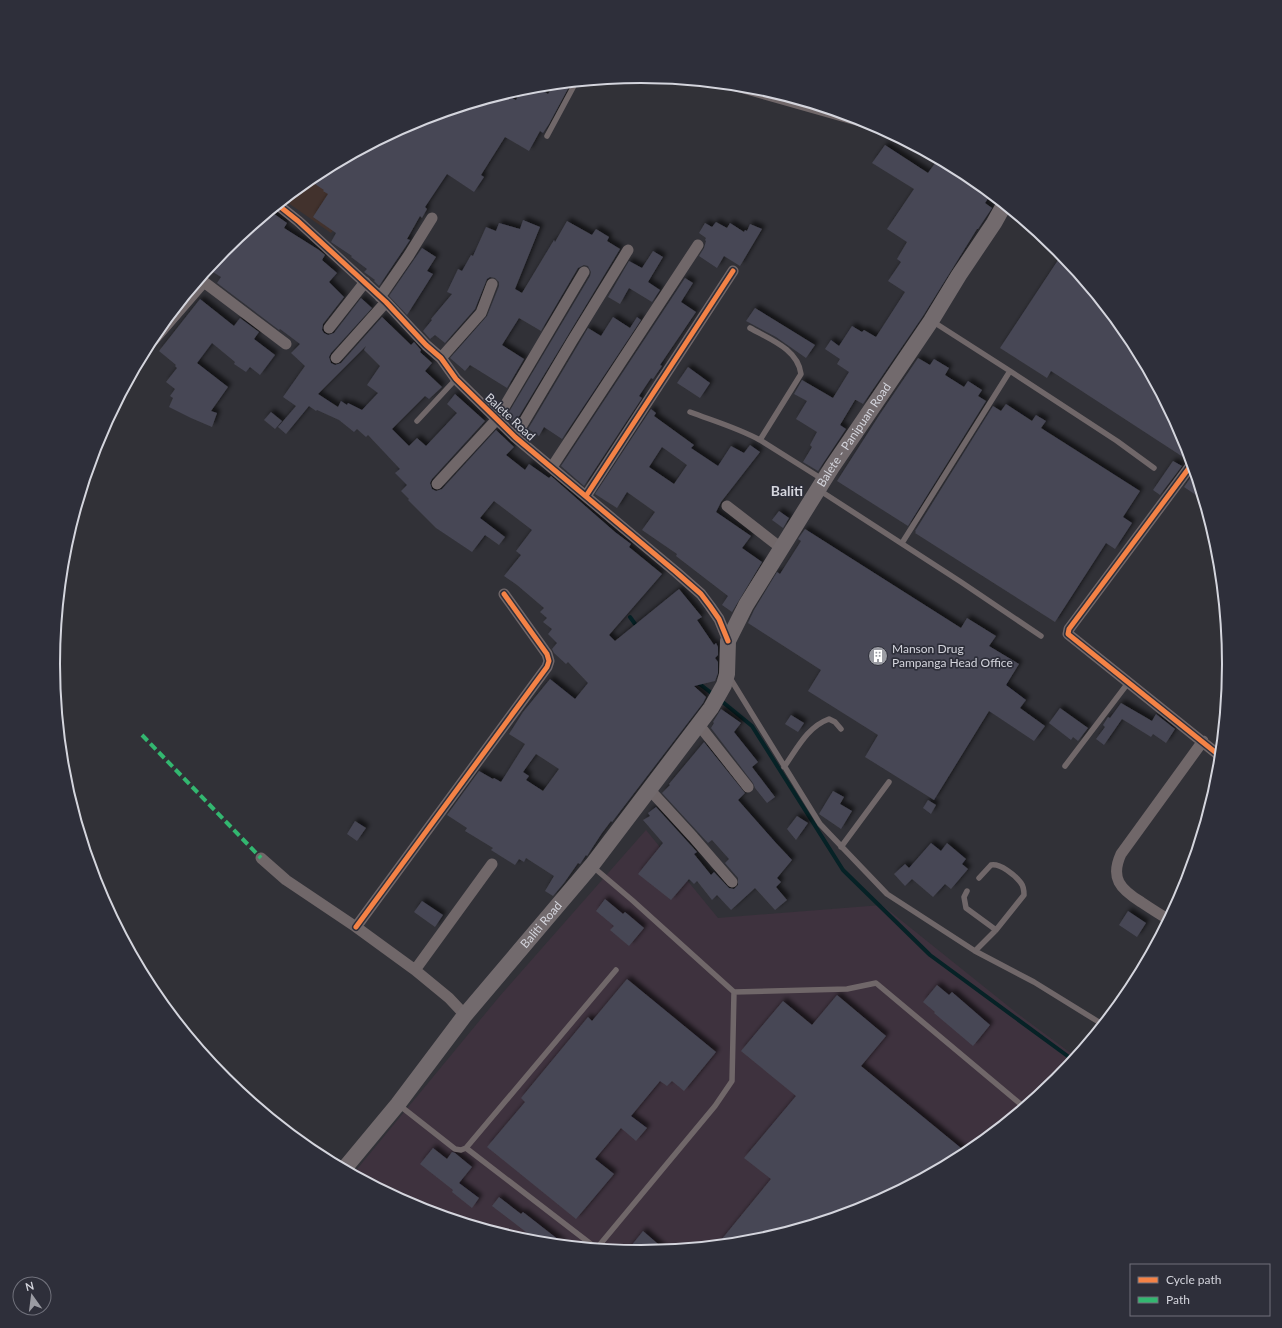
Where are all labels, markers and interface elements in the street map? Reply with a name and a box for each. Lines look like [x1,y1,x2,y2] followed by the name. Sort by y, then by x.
[813,380,894,490] street label: Balete - Panipuan Road
[482,390,539,444] street label: Balete Road
[771,482,803,499] district label: Baliti
[892,641,1013,670] place label: Manson Drug Pampanga Head Office
[867,645,889,667] building icon: Manson Drug Pampanga Head Office
[517,898,565,951] street label: Baliti Road
[1130,1264,1270,1316] legend
[1166,1272,1221,1287] text: Cycle path
[12,1276,52,1316] north arrow
[24,1278,35,1293] text: N
[1166,1292,1190,1307] text: Path

